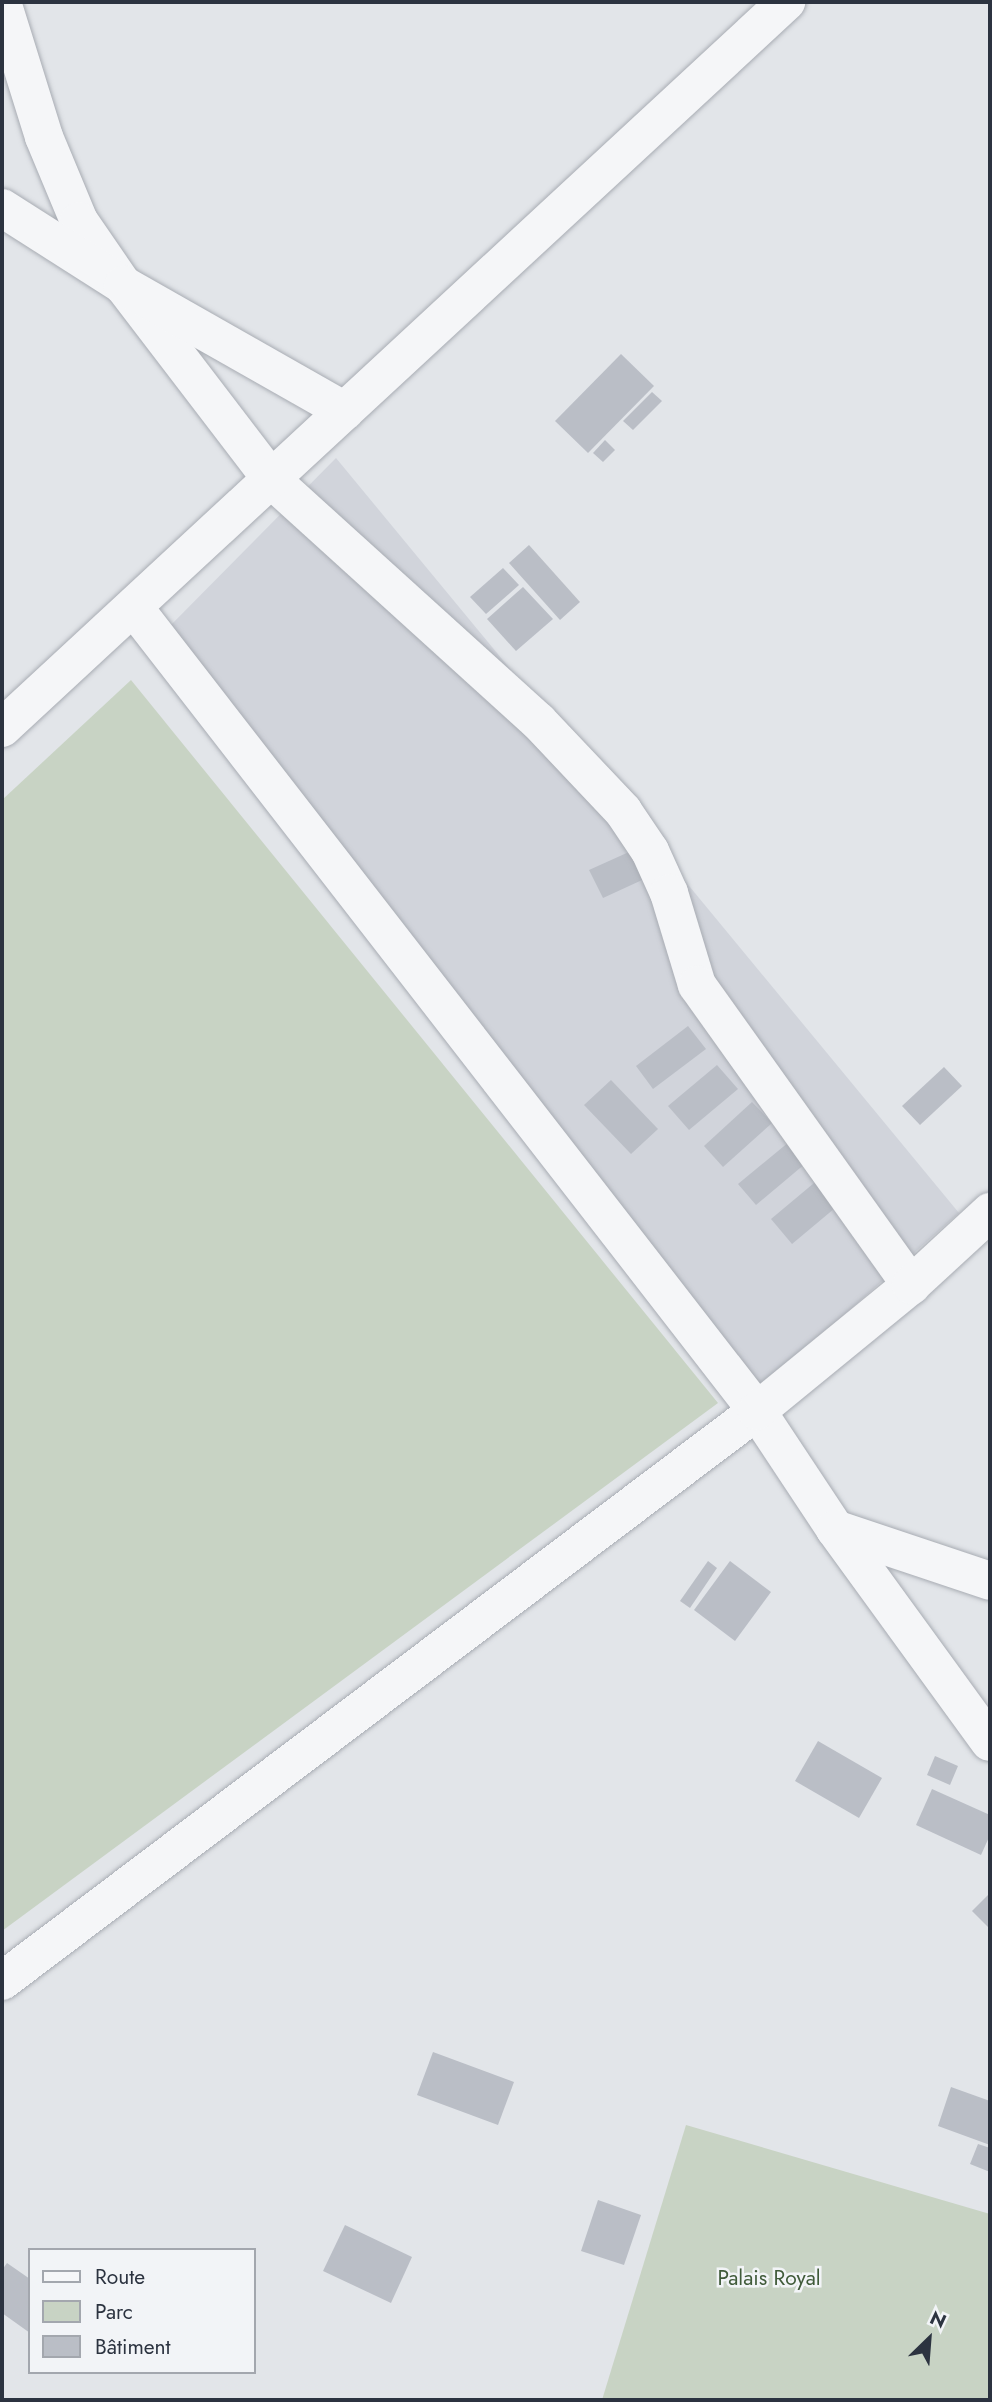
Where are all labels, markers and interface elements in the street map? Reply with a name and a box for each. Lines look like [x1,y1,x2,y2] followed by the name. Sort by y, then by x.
[28,2248,256,2374] legend
[95,2262,145,2292] text: Route
[717,2265,821,2291] park label: Palais Royal
[95,2297,133,2327] text: Parc
[894,2304,964,2374] north arrow
[926,2304,951,2335] text: N
[95,2332,171,2362] text: Bâtiment

